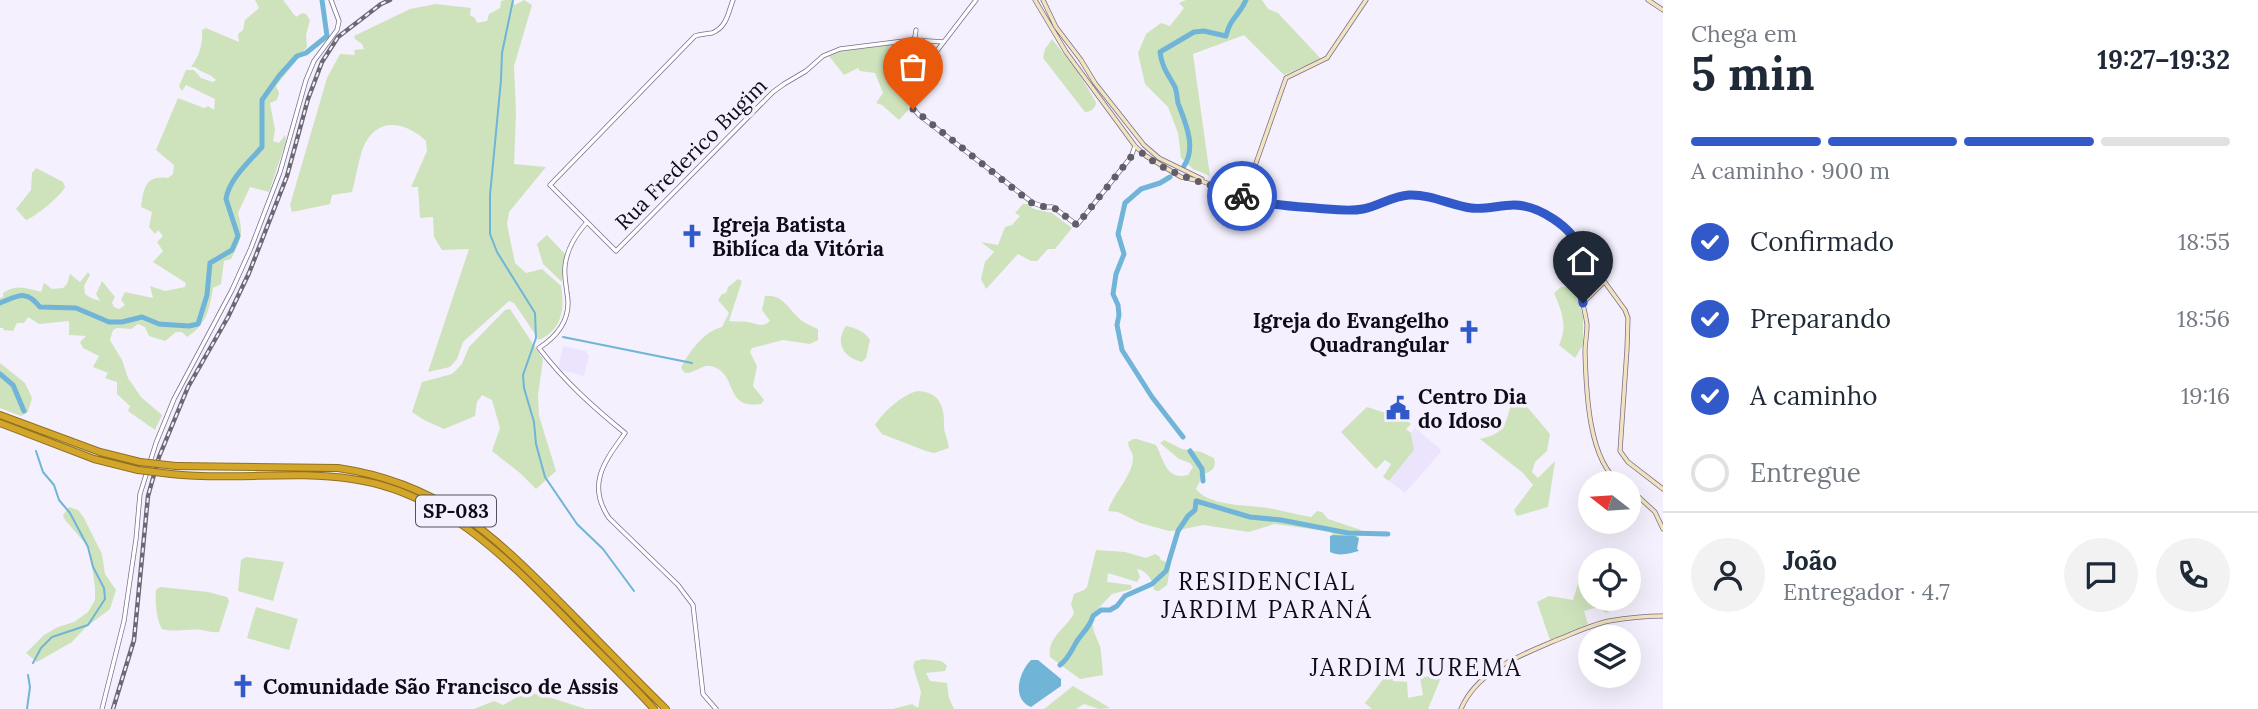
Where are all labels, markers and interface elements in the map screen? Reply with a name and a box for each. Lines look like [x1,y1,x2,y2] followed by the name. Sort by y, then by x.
[1691,19,1797,48] text: Chega em
[883,37,943,109] pin
[2097,43,2230,76] text: 19:27–19:32
[1691,44,1815,103] text: 5 min
[894,48,932,86] icon: bag
[609,72,773,236] street label: Rua Frederico Bugim
[1691,156,1890,185] text: A caminho · 900 m
[1207,161,1277,231] courier
[1223,177,1261,215] icon: bike
[712,211,884,262] place label: Igreja Batista Biblíca da Vitória
[678,222,706,250] church icon: Igreja Batista Biblíca da Vitória
[1691,223,1729,261] icon: check
[1750,225,1894,258] text: Confirmado
[2178,227,2230,256] text: 18:55
[1553,231,1613,303] pin
[1564,242,1602,280] icon: home
[1691,300,1729,338] icon: check
[1750,302,1891,335] text: Preparando
[2177,304,2230,333] text: 18:56
[1253,307,1449,358] place label: Igreja do Evangelho Quadrangular
[1455,318,1483,346] church icon: Igreja do Evangelho Quadrangular
[1691,377,1729,415] icon: check
[1750,379,1877,412] text: A caminho
[2181,381,2230,410] text: 19:16
[1418,383,1527,434] place label: Centro Dia do Idoso
[1384,394,1412,422] public building icon: Centro Dia do Idoso
[1750,456,1861,489] text: Entregue
[1578,471,1642,534] north arrow
[1578,471,1641,688] map controls
[416,496,496,526] road number: SP-083
[1691,538,1765,612] button: person
[2064,538,2138,612] button: chat
[2156,538,2230,612] button: phone
[1783,544,1837,577] text: João
[1578,548,1641,611] button: locate
[1160,566,1373,625] district label: RESIDENCIAL JARDIM PARANÁ
[1783,577,1950,606] text: Entregador · 4.7
[1578,625,1641,688] button: layers
[1309,652,1522,683] district label: JARDIM JUREMA
[229,672,257,700] church icon: Comunidade São Francisco de Assis
[263,673,619,700] place label: Comunidade São Francisco de Assis

